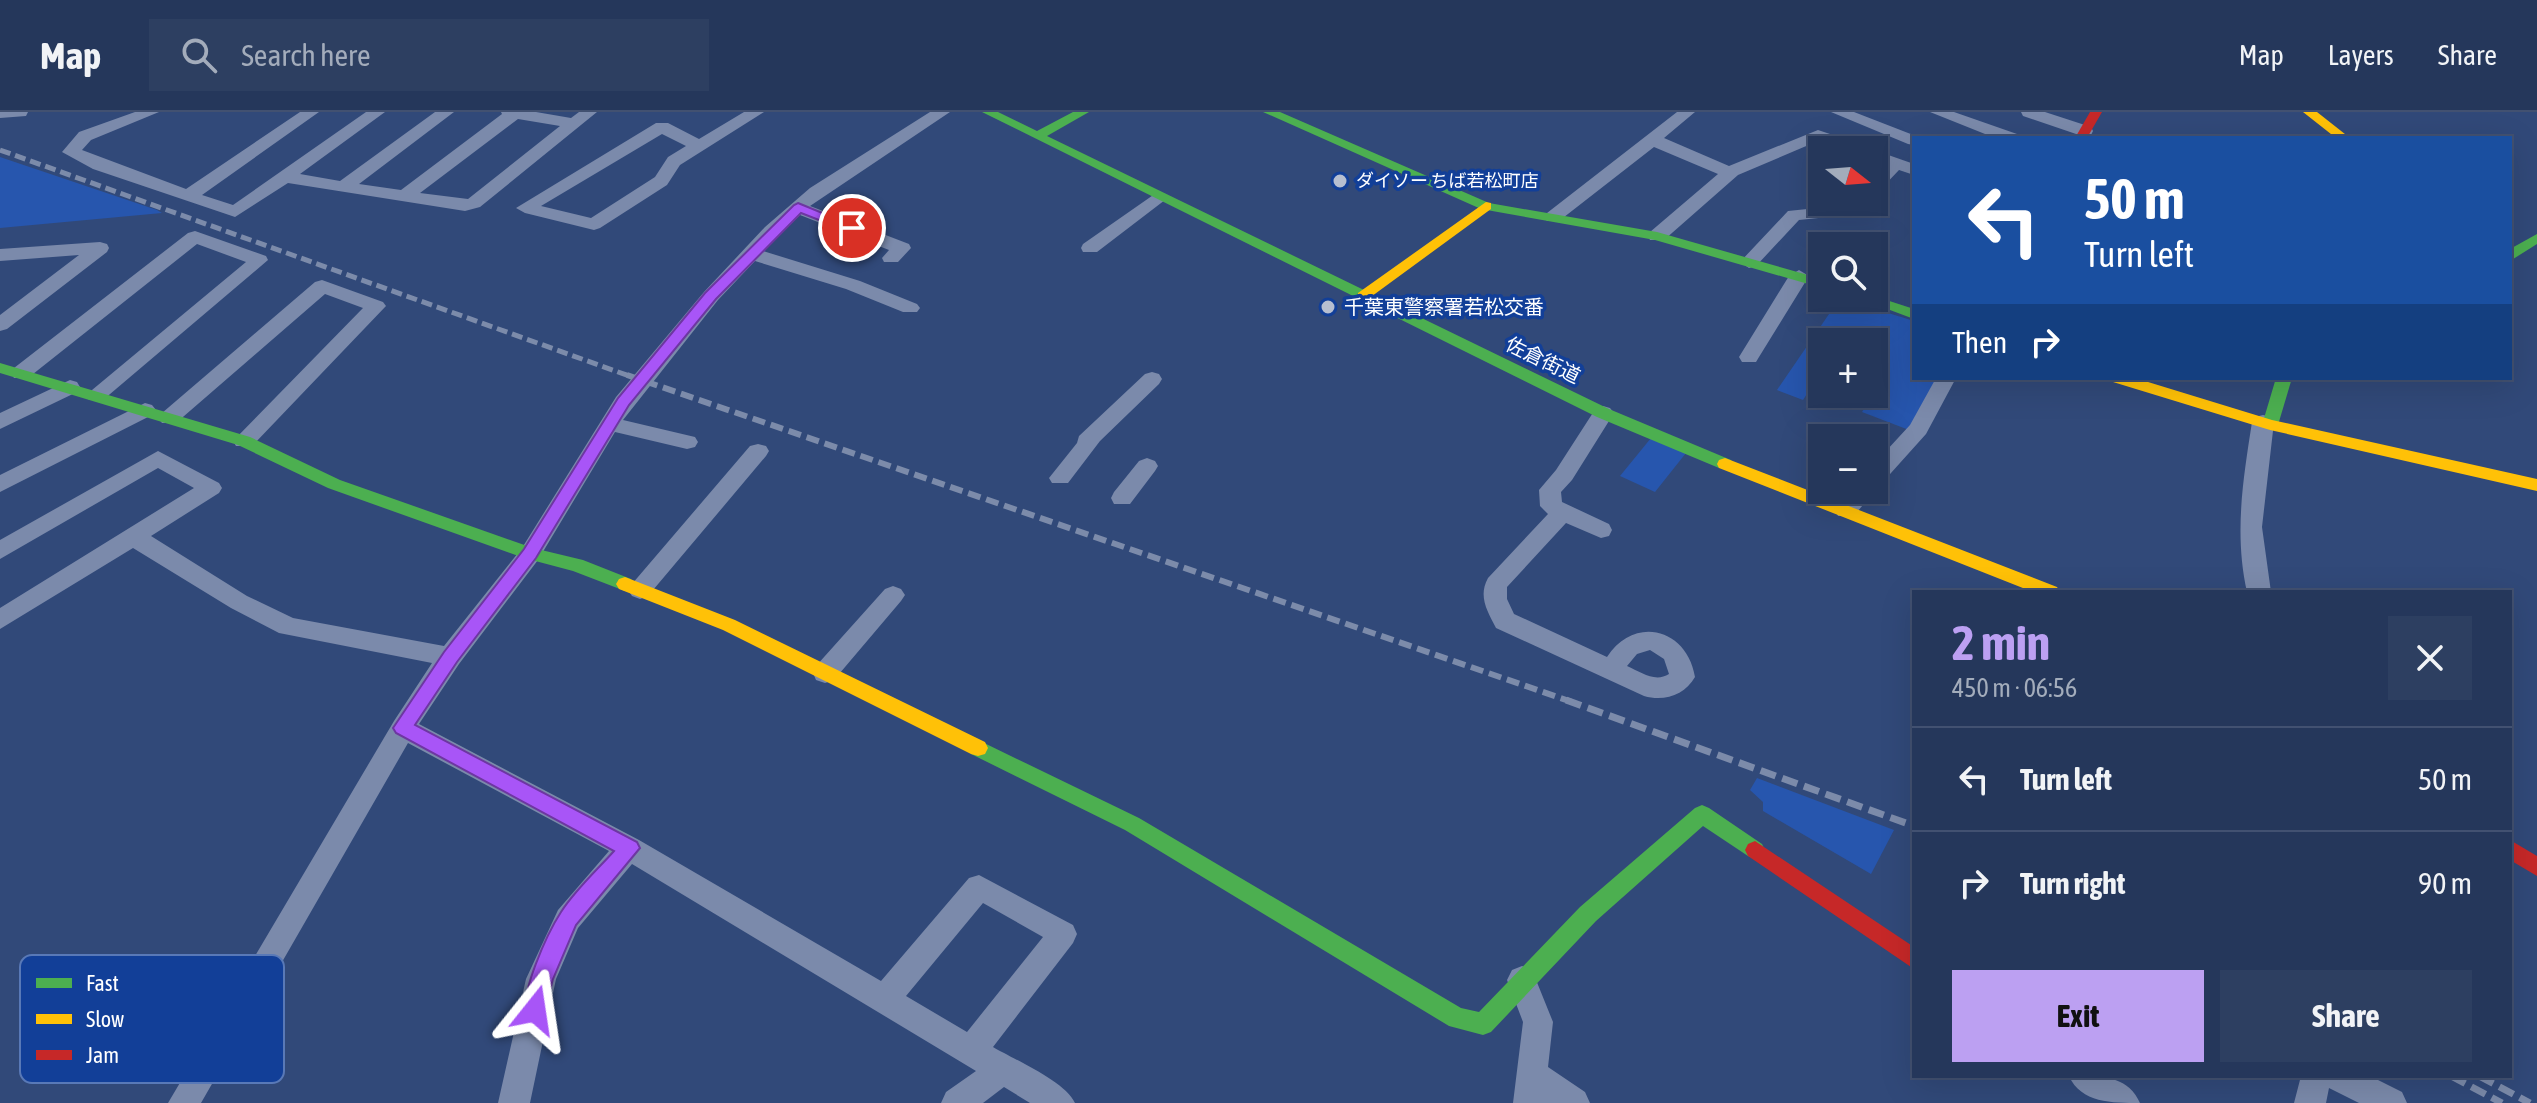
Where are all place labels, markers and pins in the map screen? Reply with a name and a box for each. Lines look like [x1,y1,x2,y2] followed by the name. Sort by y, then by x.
[1356,170,1538,191] place label: ダイソー ちば若松町店
[1331,172,1349,190] marker: ダイソー ちば若松町店
[818,194,886,262] pin
[1344,295,1544,318] place label: 千葉東警察署若松交番
[1319,298,1337,316] marker: 千葉東警察署若松交番

